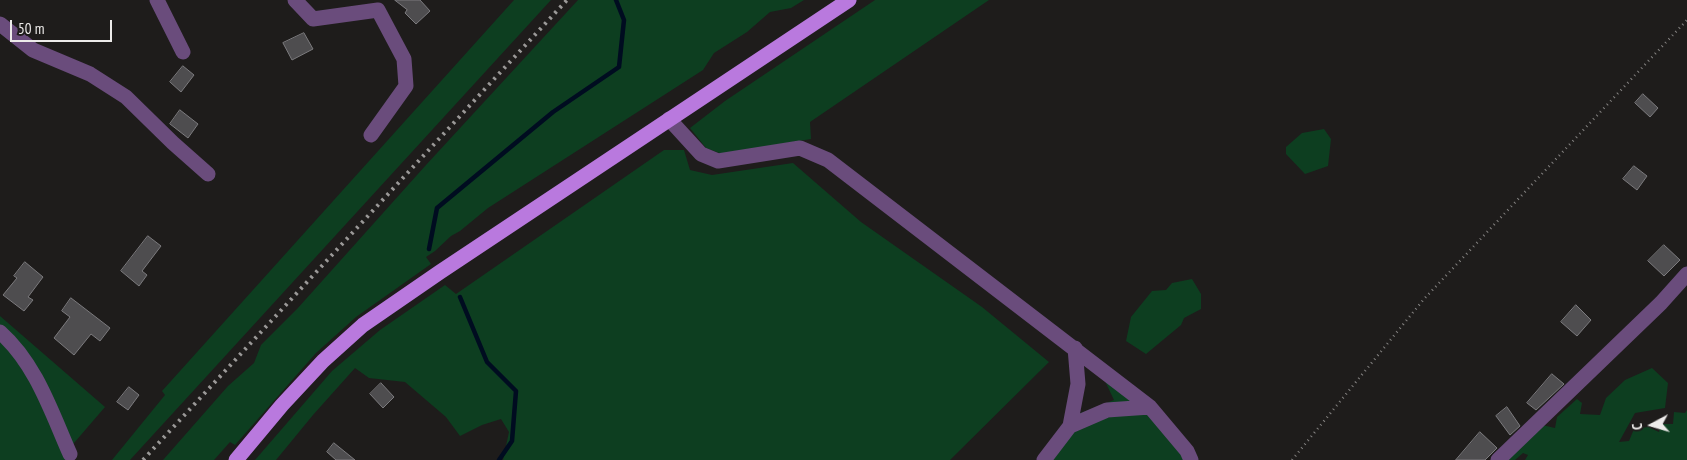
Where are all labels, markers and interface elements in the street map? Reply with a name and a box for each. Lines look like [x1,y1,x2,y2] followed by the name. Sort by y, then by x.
[12,10,115,42] scale bar
[18,19,44,38] text: 50 m
[1627,400,1677,450] north arrow
[1628,422,1646,431] text: С

